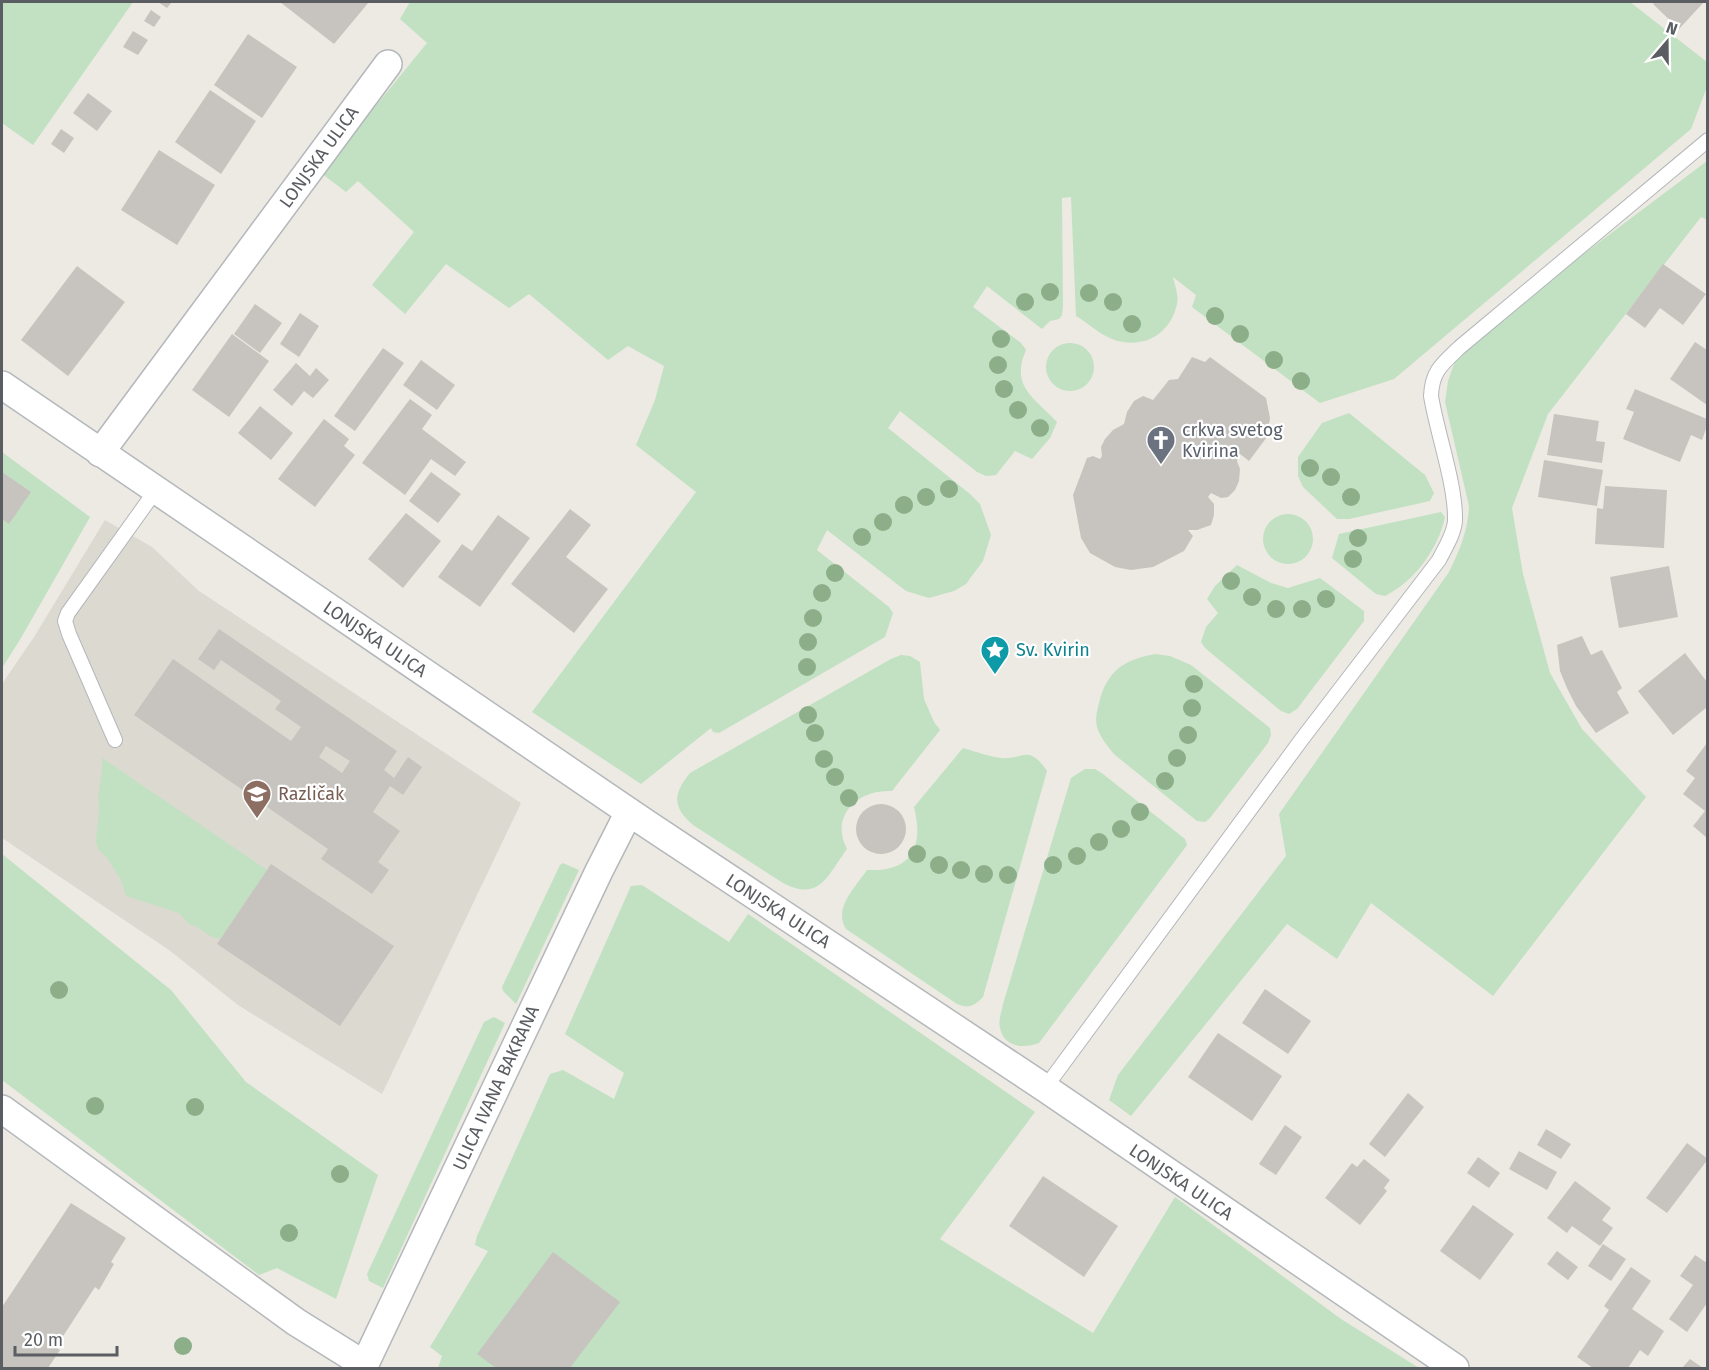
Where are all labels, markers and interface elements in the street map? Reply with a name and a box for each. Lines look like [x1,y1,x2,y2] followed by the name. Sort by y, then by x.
[1637,12,1697,72] north arrow
[1664,18,1680,39] text: N
[275,101,364,212] street label: LONJSKA ULICA
[1182,419,1283,462] place label: crkva svetog Kvirina
[1145,424,1177,466] church icon: crkva svetog Kvirina
[319,596,432,682] street label: LONJSKA ULICA
[979,634,1011,676] place icon: Sv. Kvirin
[1016,639,1090,661] place label: Sv. Kvirin
[241,778,273,820] school or university icon: Različak
[278,783,345,805] place label: Različak
[721,869,835,953] street label: LONJSKA ULICA
[448,1001,544,1174] street label: ULICA IVANA BAKRANA
[1125,1139,1238,1225] street label: LONJSKA ULICA
[15,1319,117,1357] scale bar
[24,1329,63,1351] text: 20 m

